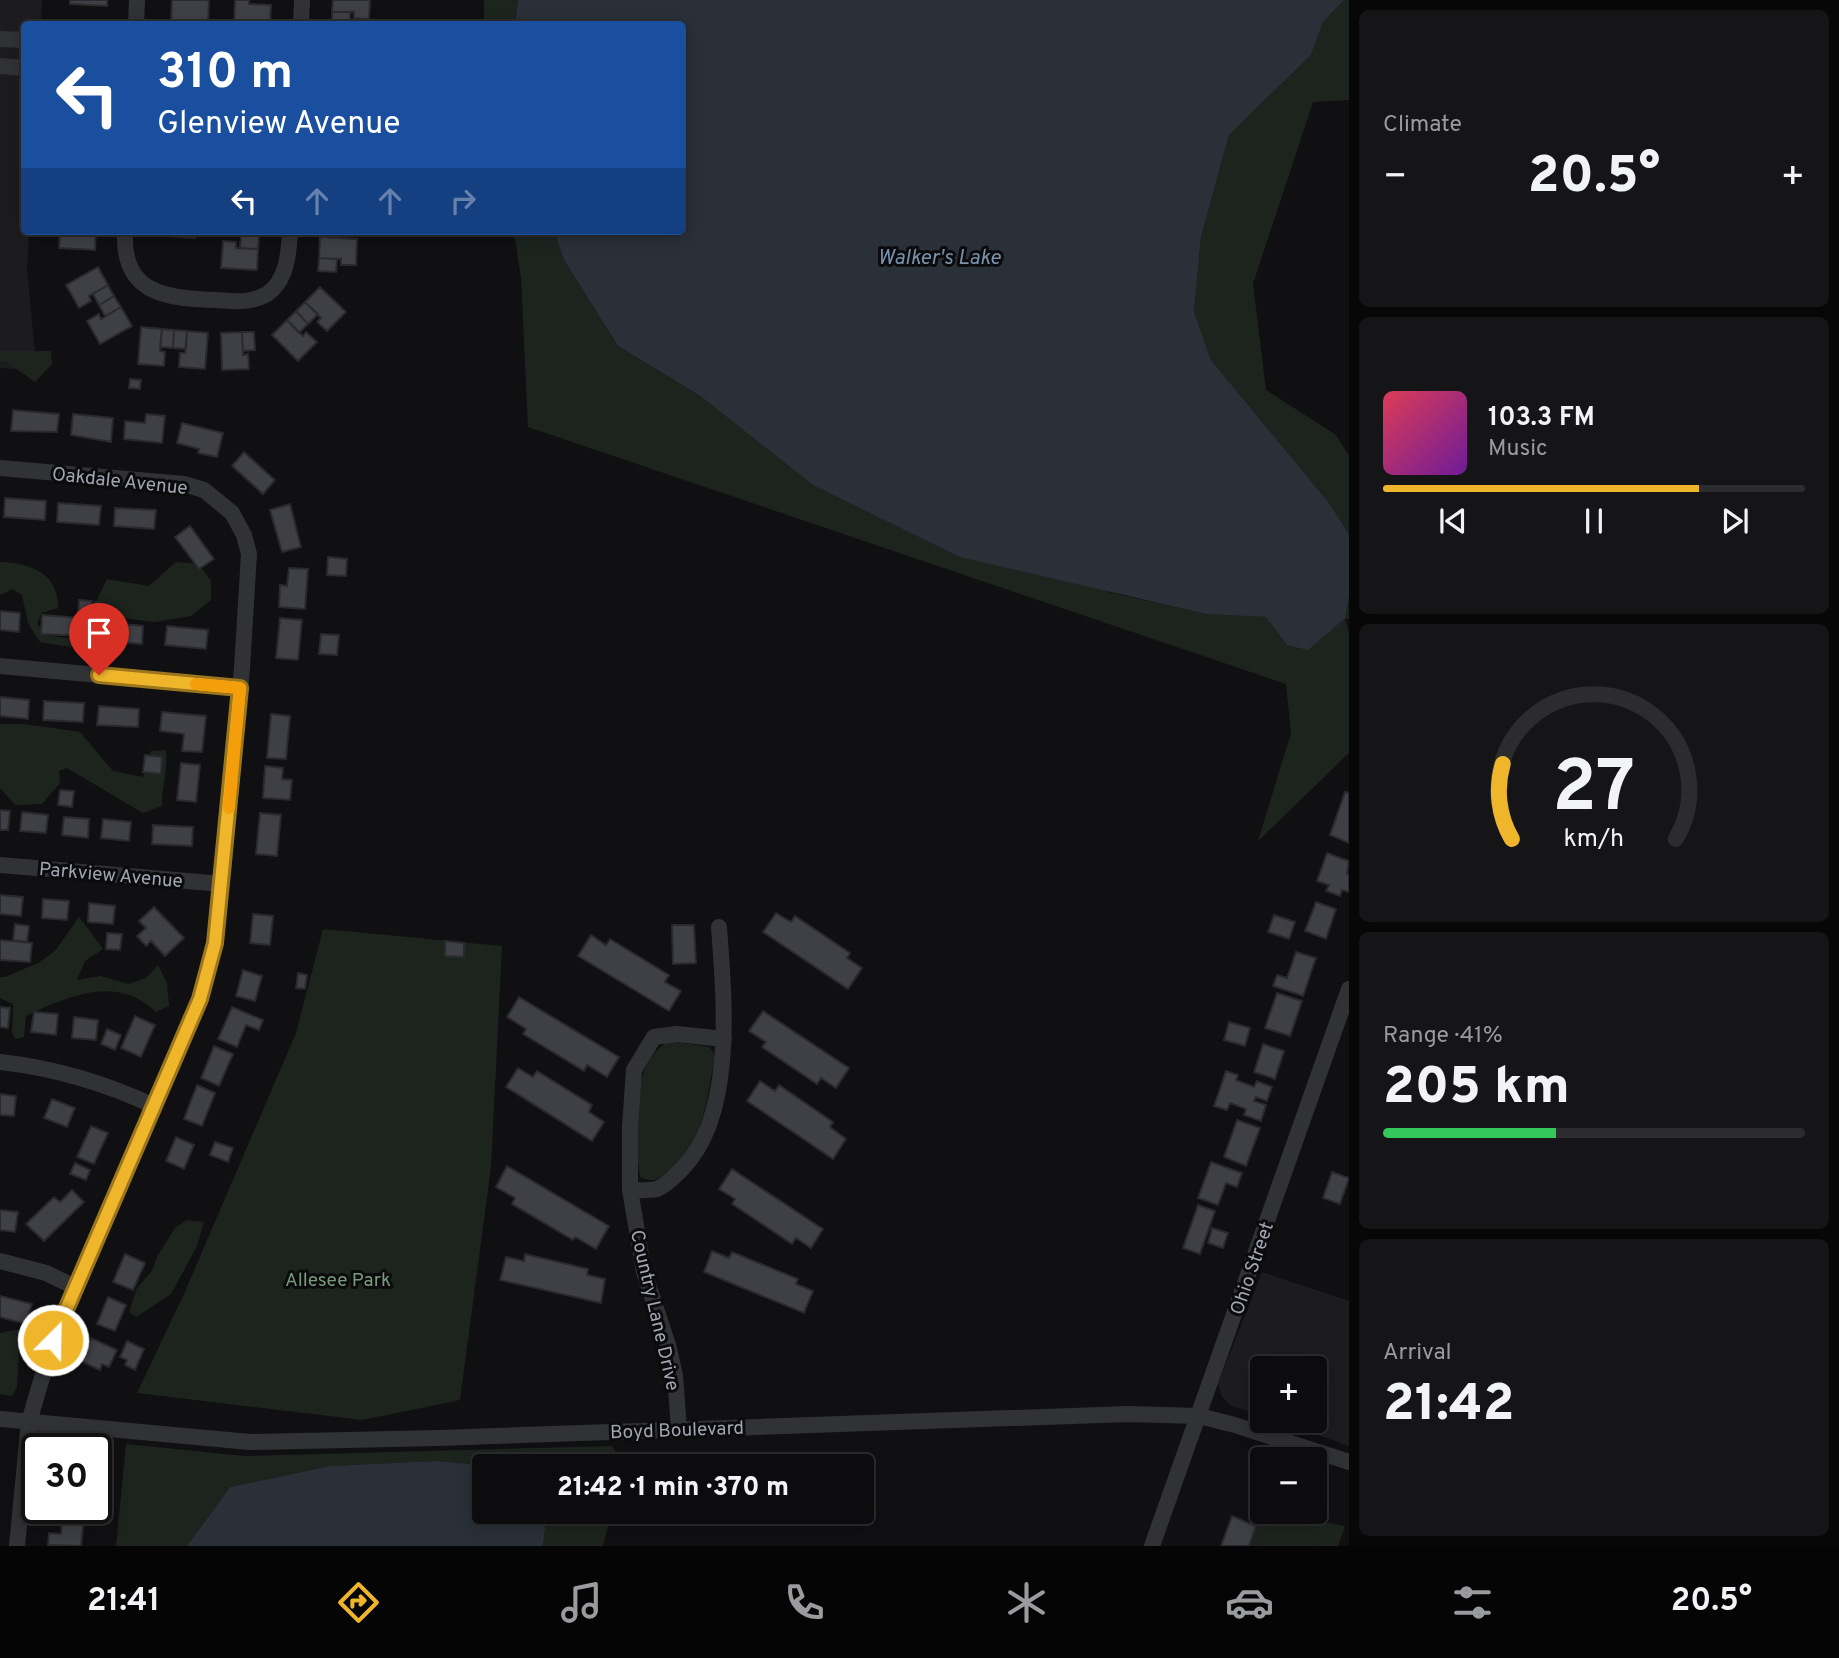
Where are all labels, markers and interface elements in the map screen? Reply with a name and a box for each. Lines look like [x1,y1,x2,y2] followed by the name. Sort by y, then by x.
[157,44,293,106] text: 310 m
[42,49,133,140] icon: left
[157,105,400,145] text: Glenview Avenue
[1383,111,1462,140] text: Climate
[1528,145,1660,211] text: 20.5°
[1383,154,1408,203] text: −
[1780,154,1805,203] text: +
[225,182,263,220] icon: left
[298,182,336,220] icon: ahead
[371,182,409,220] icon: ahead
[444,182,482,220] icon: right
[877,245,1002,272] water label: Walker's Lake
[1488,402,1595,435] text: 103.3 FM
[1488,435,1548,464] text: Music
[51,463,189,501] street label: Oakdale Avenue
[1434,502,1472,540] icon: previous
[1575,502,1613,540] icon: pause
[1716,502,1754,540] icon: next
[69,603,129,675] pin
[80,614,118,652] icon: arrive
[1553,745,1635,837] text: 27
[1564,824,1624,856] text: km/h
[38,858,184,894] street label: Parkview Avenue
[1383,1022,1503,1051] text: Range · 41%
[1383,1056,1570,1122] text: 205 km
[1226,1219,1280,1318] street label: Ohio Street
[624,1228,684,1393] street label: Country Lane Drive
[285,1269,391,1293] park label: Allesee Park
[16,1303,90,1377] position arrow
[1383,1339,1452,1368] text: Arrival
[1250,1356,1327,1524] map controls
[1250,1356,1327,1433] button: +
[1383,1373,1515,1439] text: 21:42
[610,1417,745,1445] street label: Boyd Boulevard
[21,1433,112,1524] speed limit sign: 30
[1250,1447,1327,1524] button: −
[557,1472,789,1505] text: 21:42 · 1 min · 370 m
[334,1578,383,1627] icon: directions
[557,1578,606,1627] icon: music
[780,1578,829,1627] icon: phone
[1002,1578,1051,1627] icon: climate
[1225,1578,1274,1627] icon: car
[1448,1578,1497,1627] icon: filters
[87,1582,160,1622] text: 21:41
[1671,1582,1752,1622] text: 20.5°

